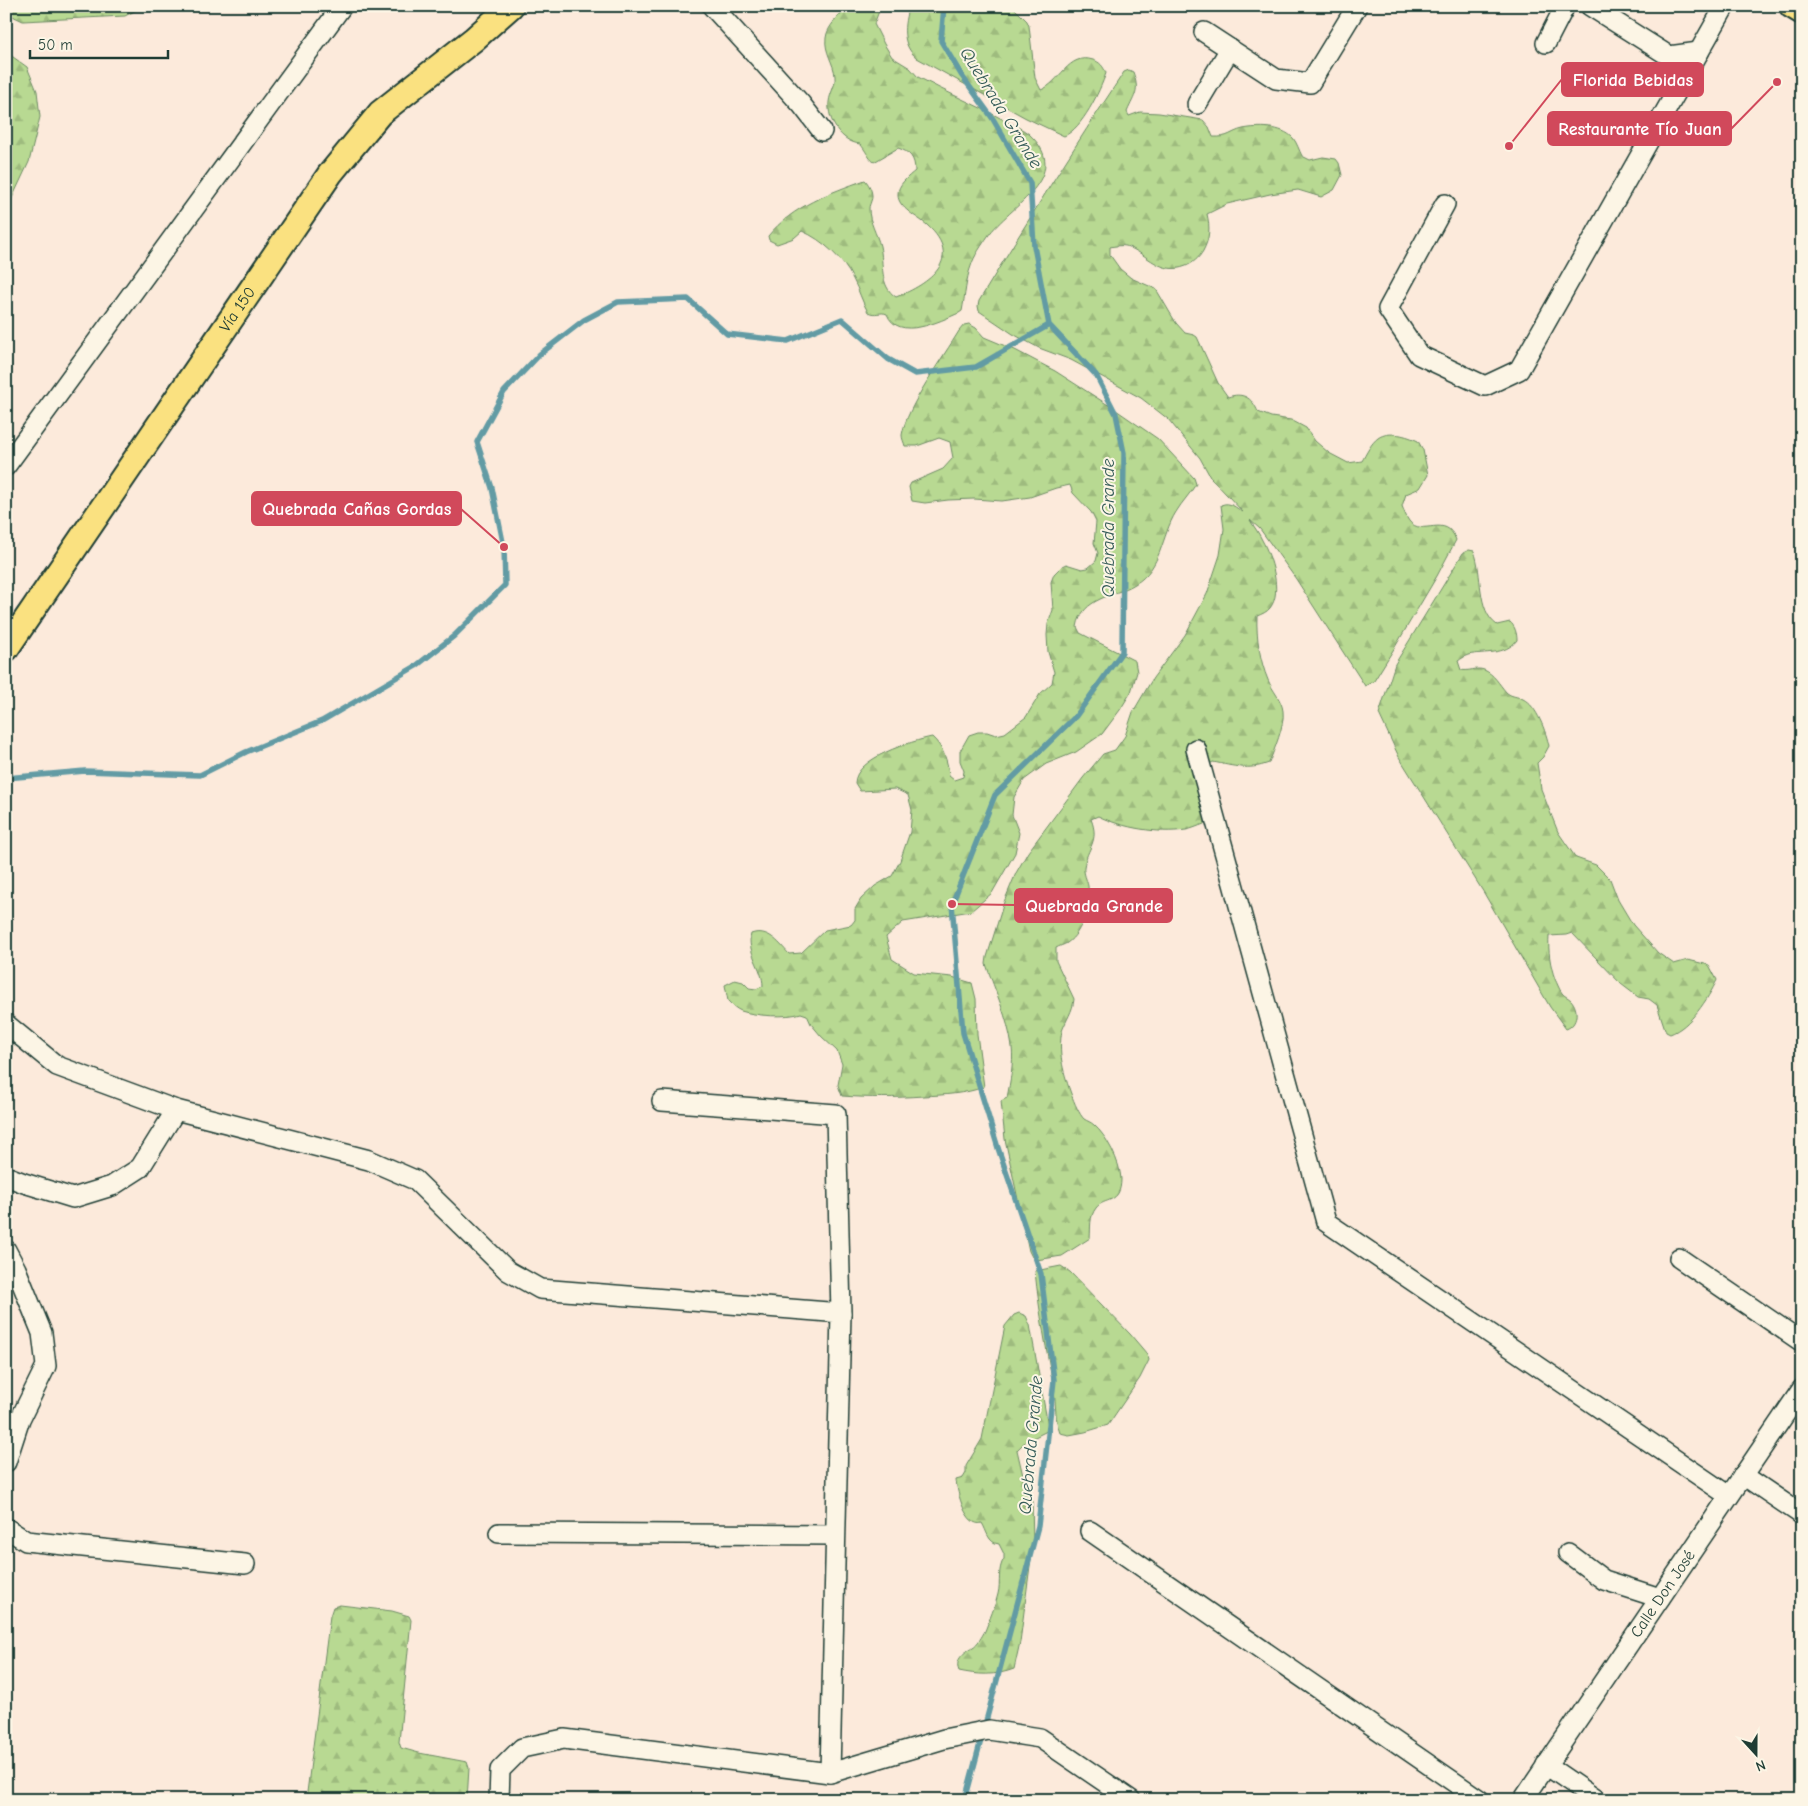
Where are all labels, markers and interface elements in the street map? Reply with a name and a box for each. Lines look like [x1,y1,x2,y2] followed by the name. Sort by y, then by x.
[30,28,168,60] scale bar
[38,36,73,54] text: 50 m
[955,44,1047,172] water label: Quebrada Grande
[1562,63,1703,96] callout: Florida Bebidas
[1573,70,1694,91] text: Florida Bebidas
[1548,112,1731,145] callout: Restaurante Tío Juan
[1558,119,1722,140] text: Restaurante Tío Juan
[216,283,259,335] street label: Vía 150
[1098,459,1119,597] water label: Quebrada Grande
[252,492,461,525] callout: Quebrada Cañas Gordas
[263,499,452,520] text: Quebrada Cañas Gordas
[1015,889,1172,922] callout: Quebrada Grande
[1025,896,1163,917] text: Quebrada Grande
[1014,1375,1048,1515] water label: Quebrada Grande
[1627,1547,1699,1641] street label: Calle Don José
[1730,1728,1780,1778] north arrow
[1753,1756,1768,1775] text: N

